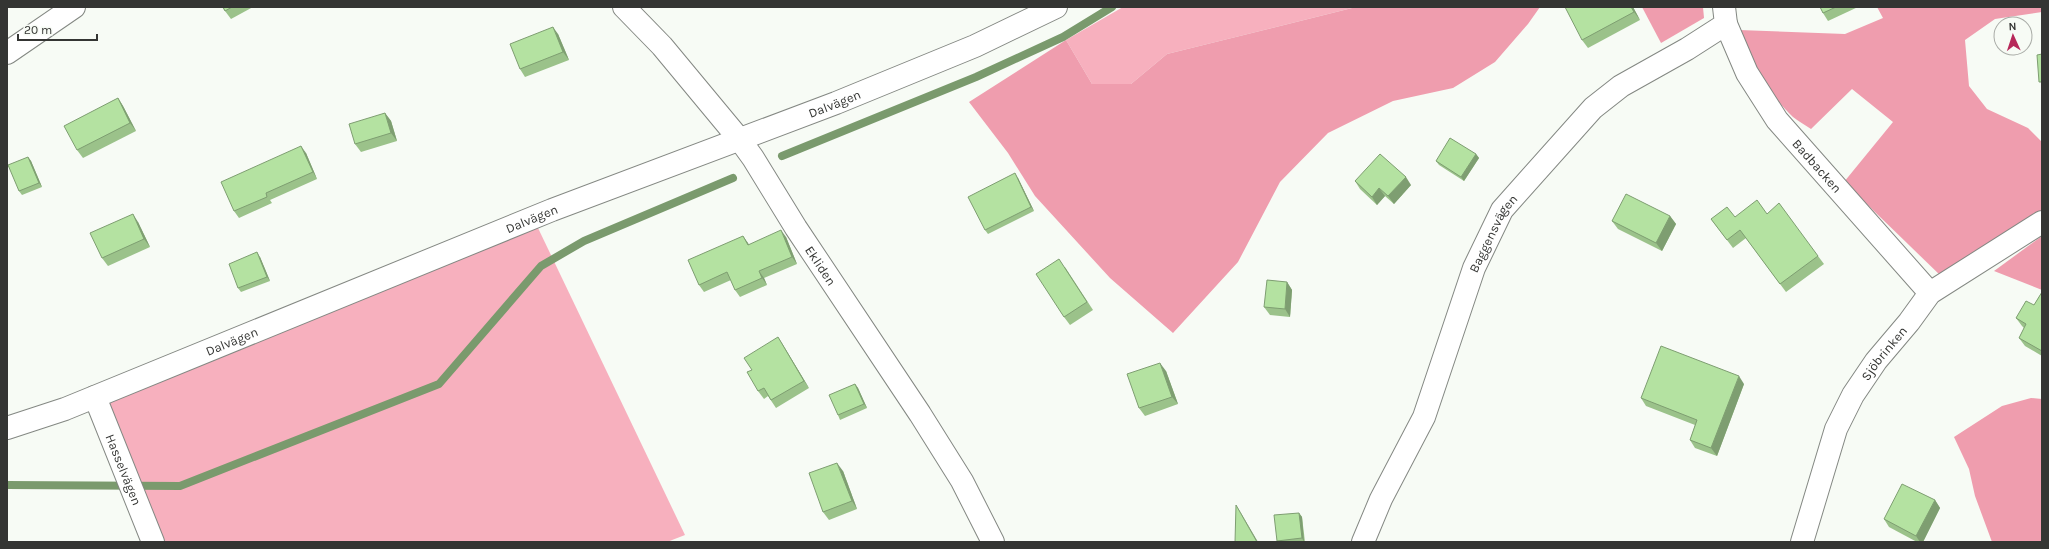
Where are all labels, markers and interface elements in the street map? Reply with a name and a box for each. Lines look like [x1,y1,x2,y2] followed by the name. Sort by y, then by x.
[18,16,97,42] scale bar
[1993,16,2033,56] north arrow
[2008,20,2017,33] text: N
[24,23,52,37] text: 20 m
[806,87,863,121] street label: Dalvägen
[1789,136,1845,196] street label: Badbacken
[1466,191,1520,275] street label: Baggensvägen
[503,202,560,236] street label: Dalvägen
[802,243,839,288] street label: Ekliden
[1858,323,1910,383] street label: Sjöbrinken
[203,324,260,359] street label: Dalvägen
[103,432,144,507] street label: Hasselvägen

